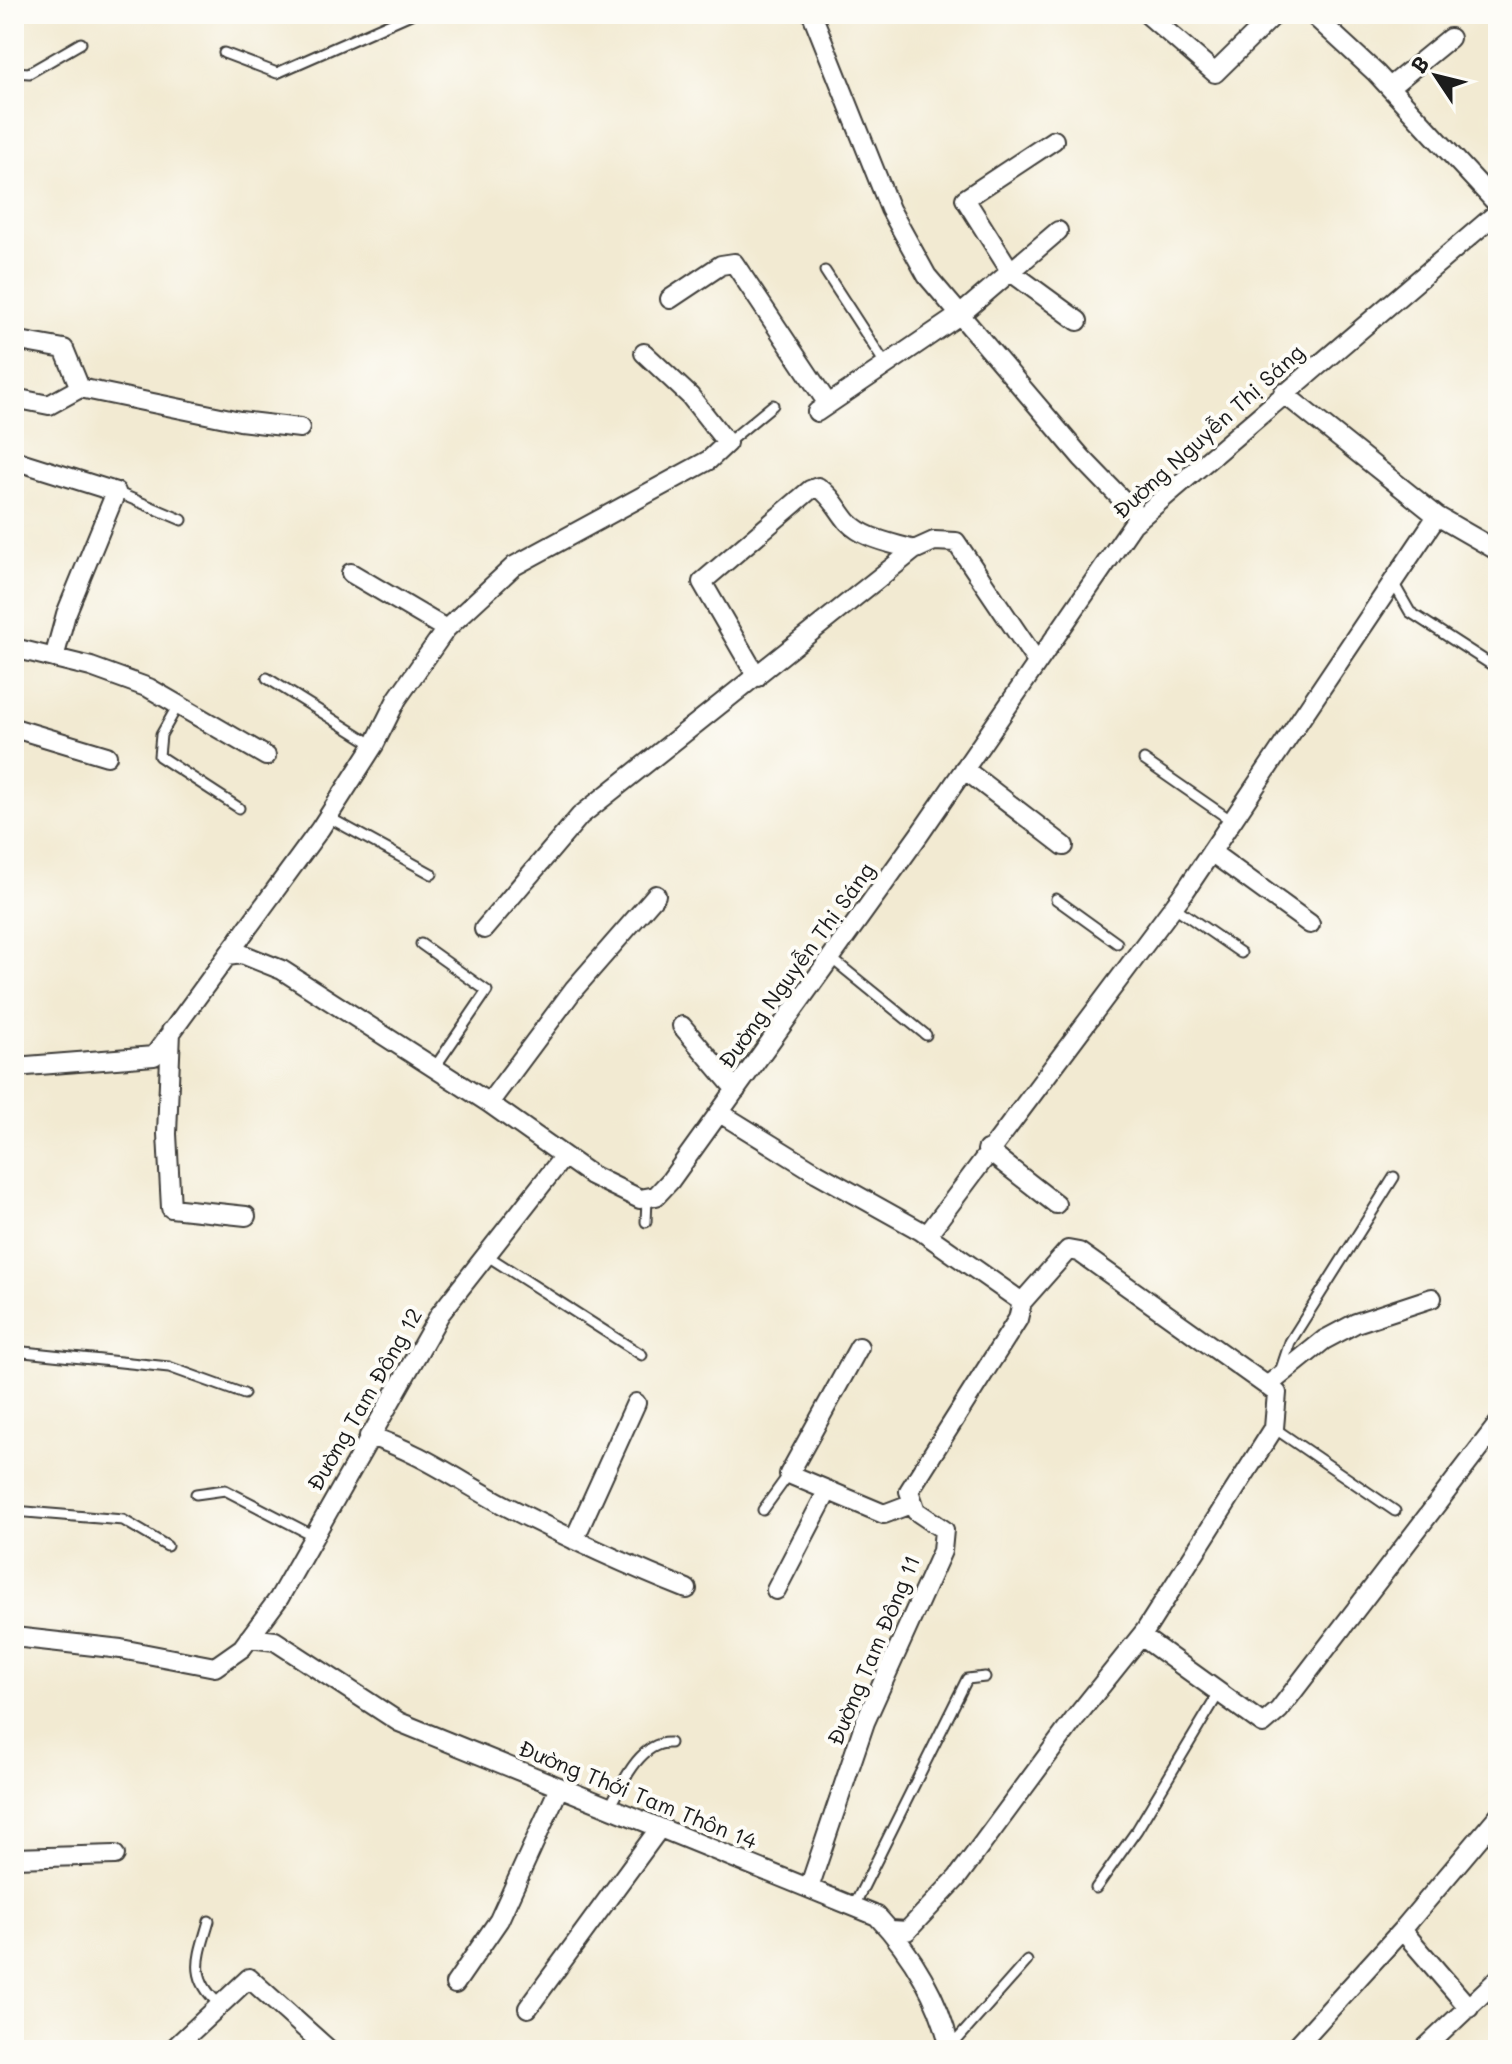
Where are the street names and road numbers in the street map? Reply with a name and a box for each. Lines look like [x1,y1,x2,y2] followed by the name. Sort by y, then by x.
[1106,337,1310,525] street label: Đường Nguyễn Thị Sáng
[711,856,881,1074] street label: Đường Nguyễn Thị Sáng
[300,1302,428,1496] street label: Đường Tam Đông 12
[820,1550,926,1750] street label: Đường Tam Đông 11
[515,1733,762,1855] street label: Đường Thới Tam Thôn 14

